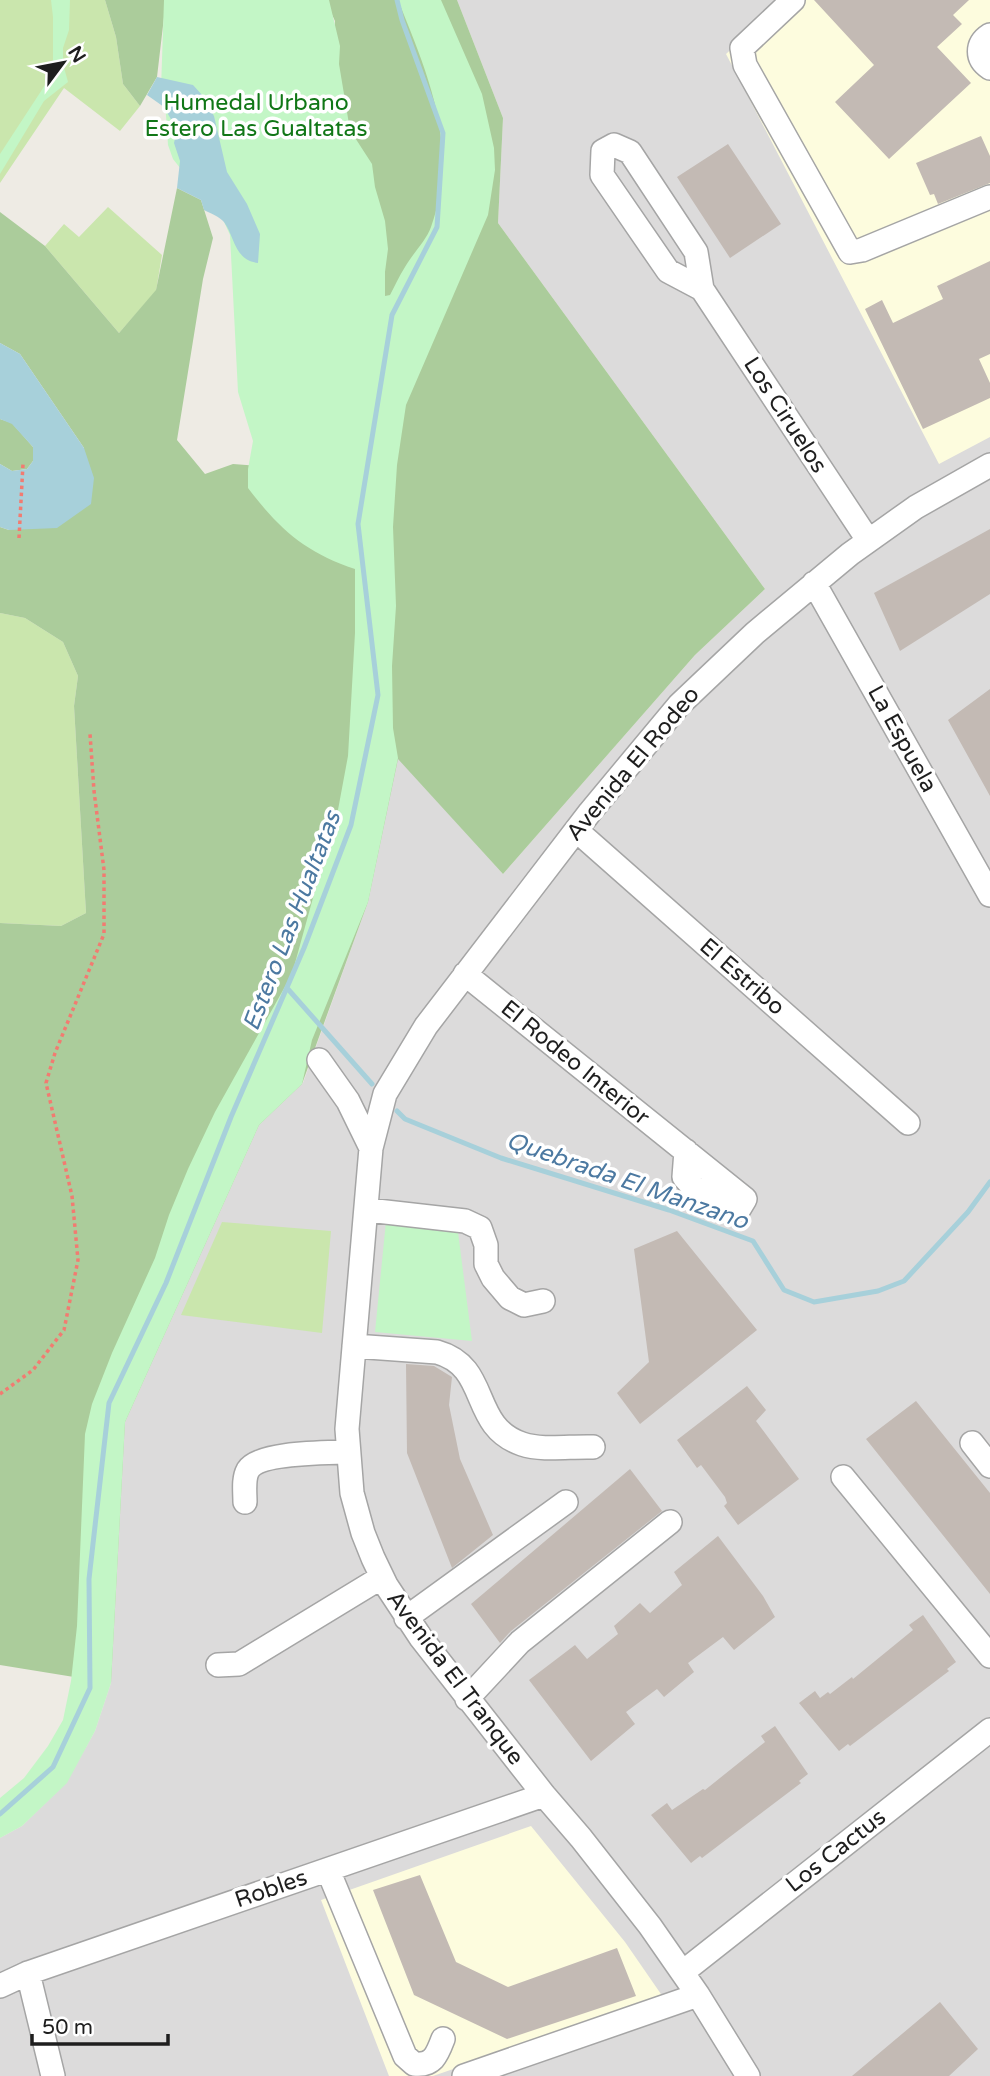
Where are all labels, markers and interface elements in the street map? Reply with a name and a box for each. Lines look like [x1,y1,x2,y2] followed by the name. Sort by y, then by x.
[28,28,98,98] north arrow
[63,42,90,67] text: N
[144,89,368,143] park label: Humedal Urbano Estero Las Gualtatas
[737,352,833,478] street label: Los Ciruelos
[560,681,706,847] street label: Avenida El Rodeo
[861,681,943,797] street label: La Espuela
[237,806,348,1035] water label: Estero Las Hualtatas
[694,932,790,1022] street label: El Estribo
[495,994,655,1132] street label: El Rodeo Interior
[502,1126,753,1236] water label: Quebrada El Manzano
[380,1585,530,1771] street label: Avenida El Tranque
[780,1803,892,1899] street label: Los Cactus
[231,1864,311,1914] street label: Robles
[32,2002,168,2046] scale bar
[42,2015,93,2040] text: 50 m

